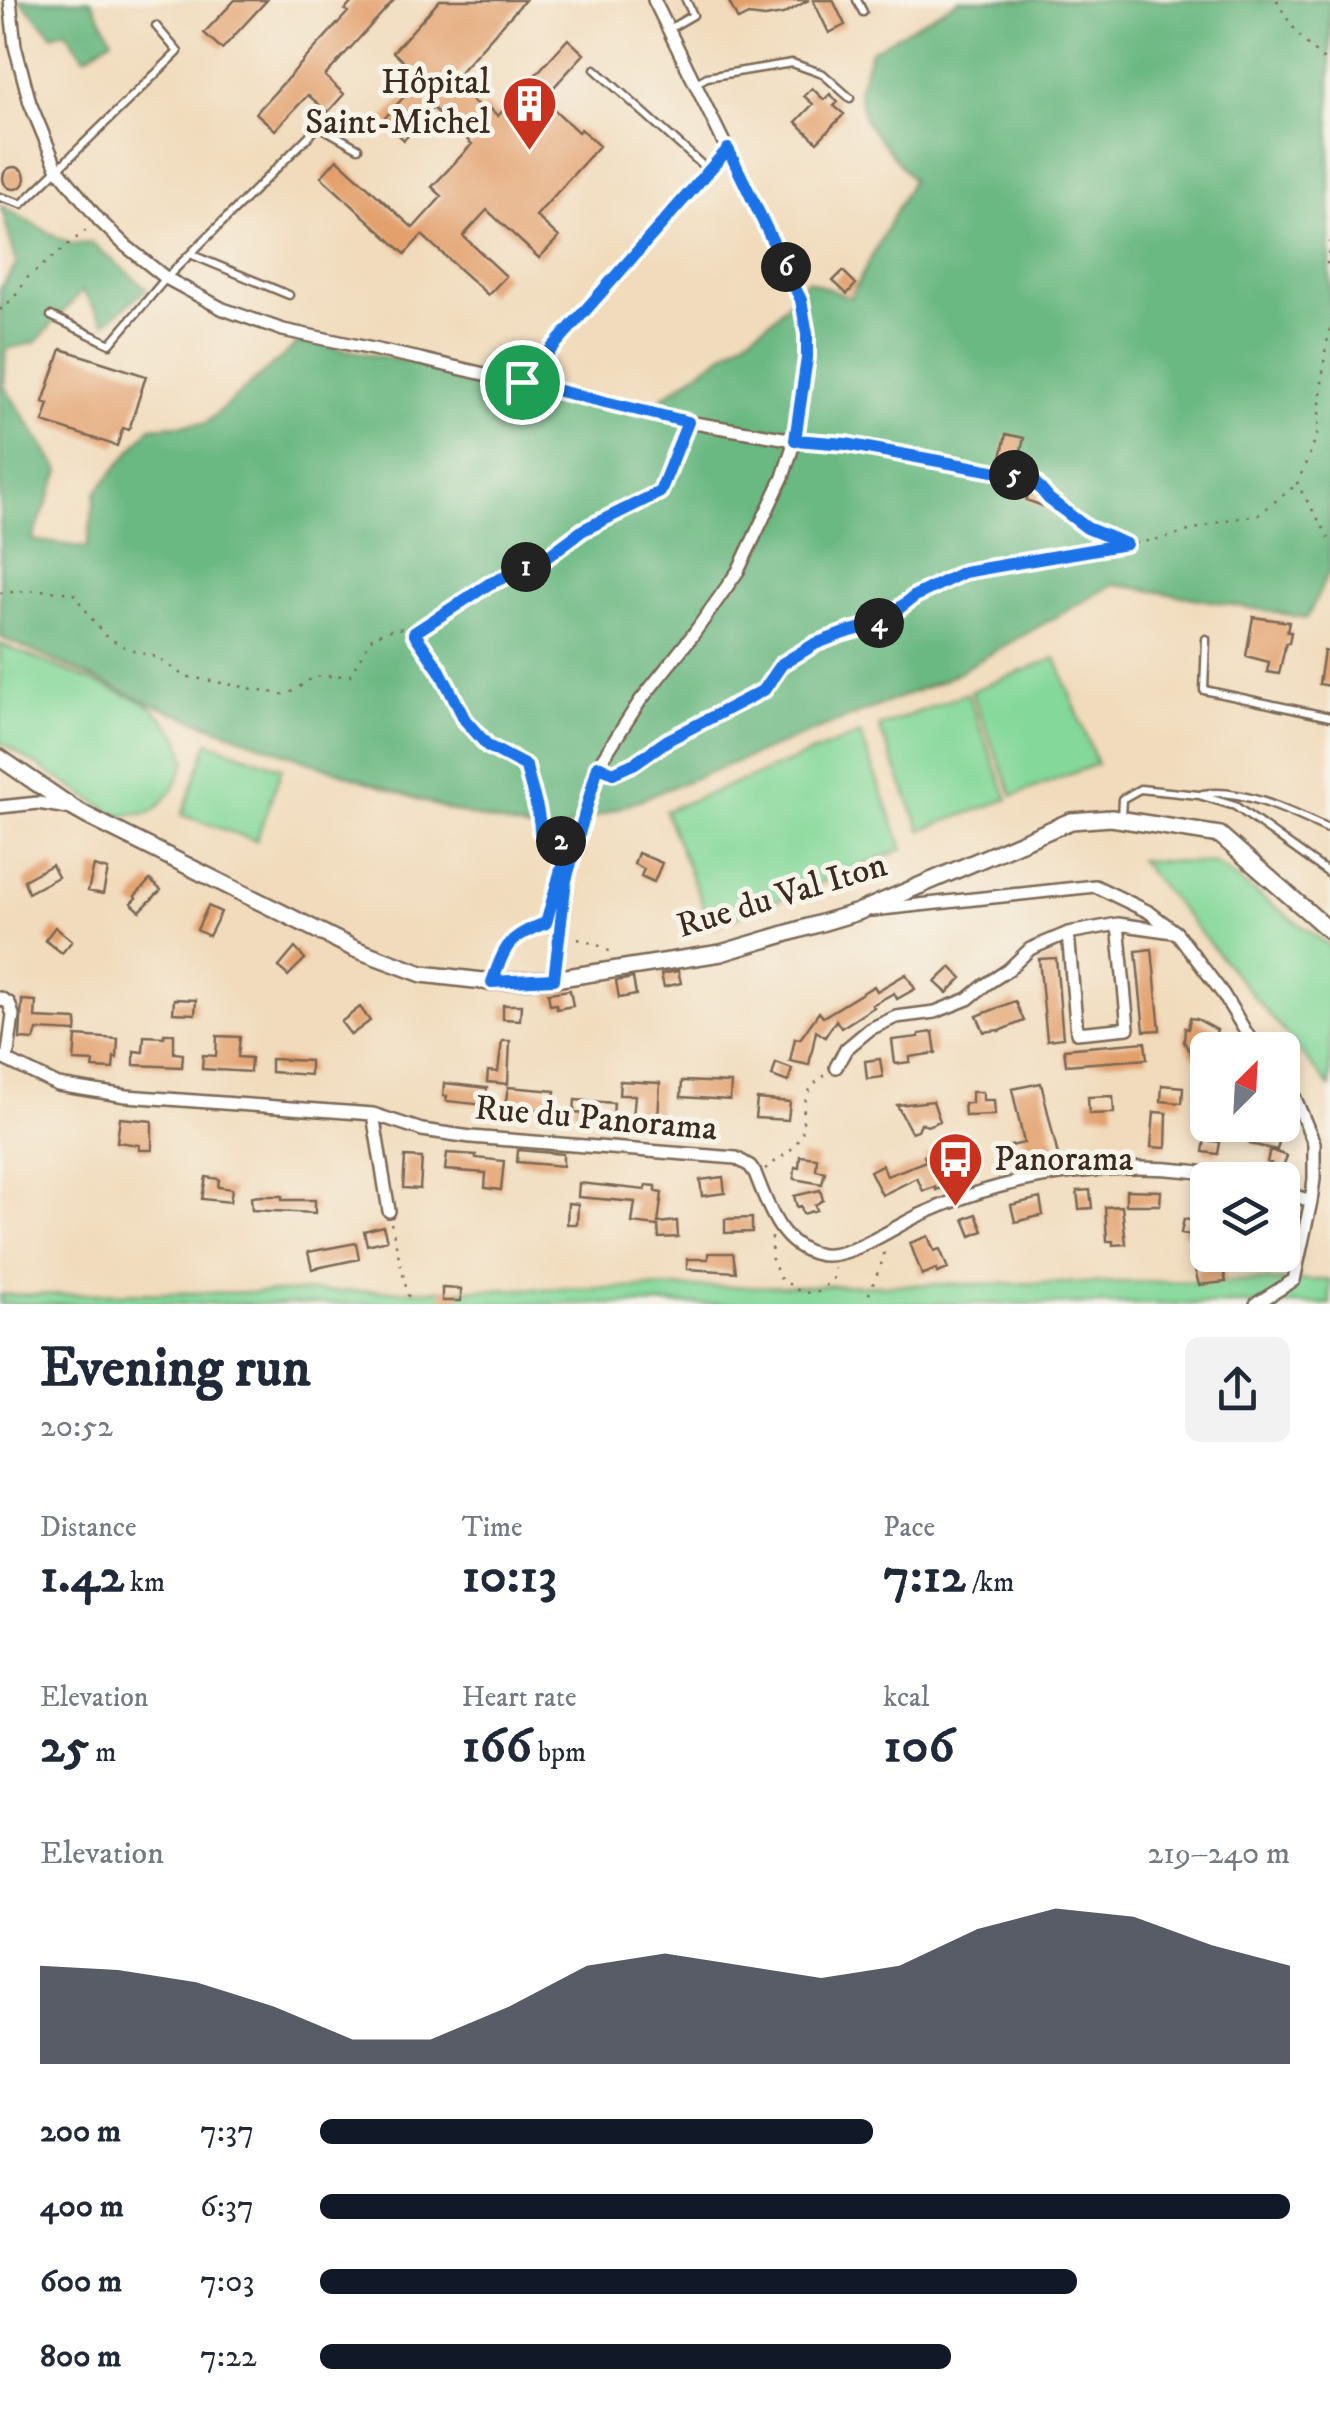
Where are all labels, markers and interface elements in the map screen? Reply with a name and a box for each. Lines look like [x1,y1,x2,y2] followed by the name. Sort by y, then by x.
[305,61,490,145] place label: Hôpital Saint-Michel
[499,73,559,152] building icon: Hôpital Saint-Michel
[761,242,811,292] pin: 6
[779,249,793,284] text: 6
[480,340,565,425] pin
[495,355,550,410] icon: arrive
[989,450,1039,500] pin: 5
[1007,457,1021,492] text: 5
[501,542,551,592] pin: 1
[521,549,531,584] text: 1
[854,598,904,648] pin: 4
[871,605,887,640] text: 4
[536,816,586,866] pin: 2
[554,823,568,858] text: 2
[672,843,892,949] street label: Rue du Val Iton
[1190,1032,1300,1142] north arrow
[1190,1032,1300,1272] map controls
[473,1086,719,1152] street label: Rue du Panorama
[925,1130,985,1209] bus stop icon: Panorama
[994,1138,1133,1182] place label: Panorama
[1190,1162,1300,1272] button: layers
[40,1335,311,1404] text: Evening run
[1185,1337,1290,1442] button: share
[40,1407,113,1447] text: 20:52
[40,1510,136,1545] text: Distance
[462,1510,522,1545] text: Time
[883,1510,935,1545] text: Pace
[40,1545,124,1608] text: 1.42
[462,1545,557,1608] text: 10:13
[883,1545,966,1608] text: 7:12
[124,1565,165,1600] text: km
[966,1565,1014,1600] text: /km
[40,1680,148,1715] text: Elevation
[462,1680,577,1715] text: Heart rate
[883,1680,929,1715] text: kcal
[40,1715,89,1778] text: 25
[462,1715,532,1778] text: 166
[883,1715,954,1778] text: 106
[89,1735,116,1770] text: m
[532,1735,586,1770] text: bpm
[40,1834,164,1874] text: Elevation
[1148,1834,1290,1874] text: 219–240 m
[40,2112,121,2152] text: 200 m
[200,2112,254,2152] text: 7:37
[40,2187,124,2227] text: 400 m
[200,2187,254,2227] text: 6:37
[40,2262,122,2302] text: 600 m
[200,2262,254,2302] text: 7:03
[40,2337,121,2377] text: 800 m
[200,2337,257,2377] text: 7:22

